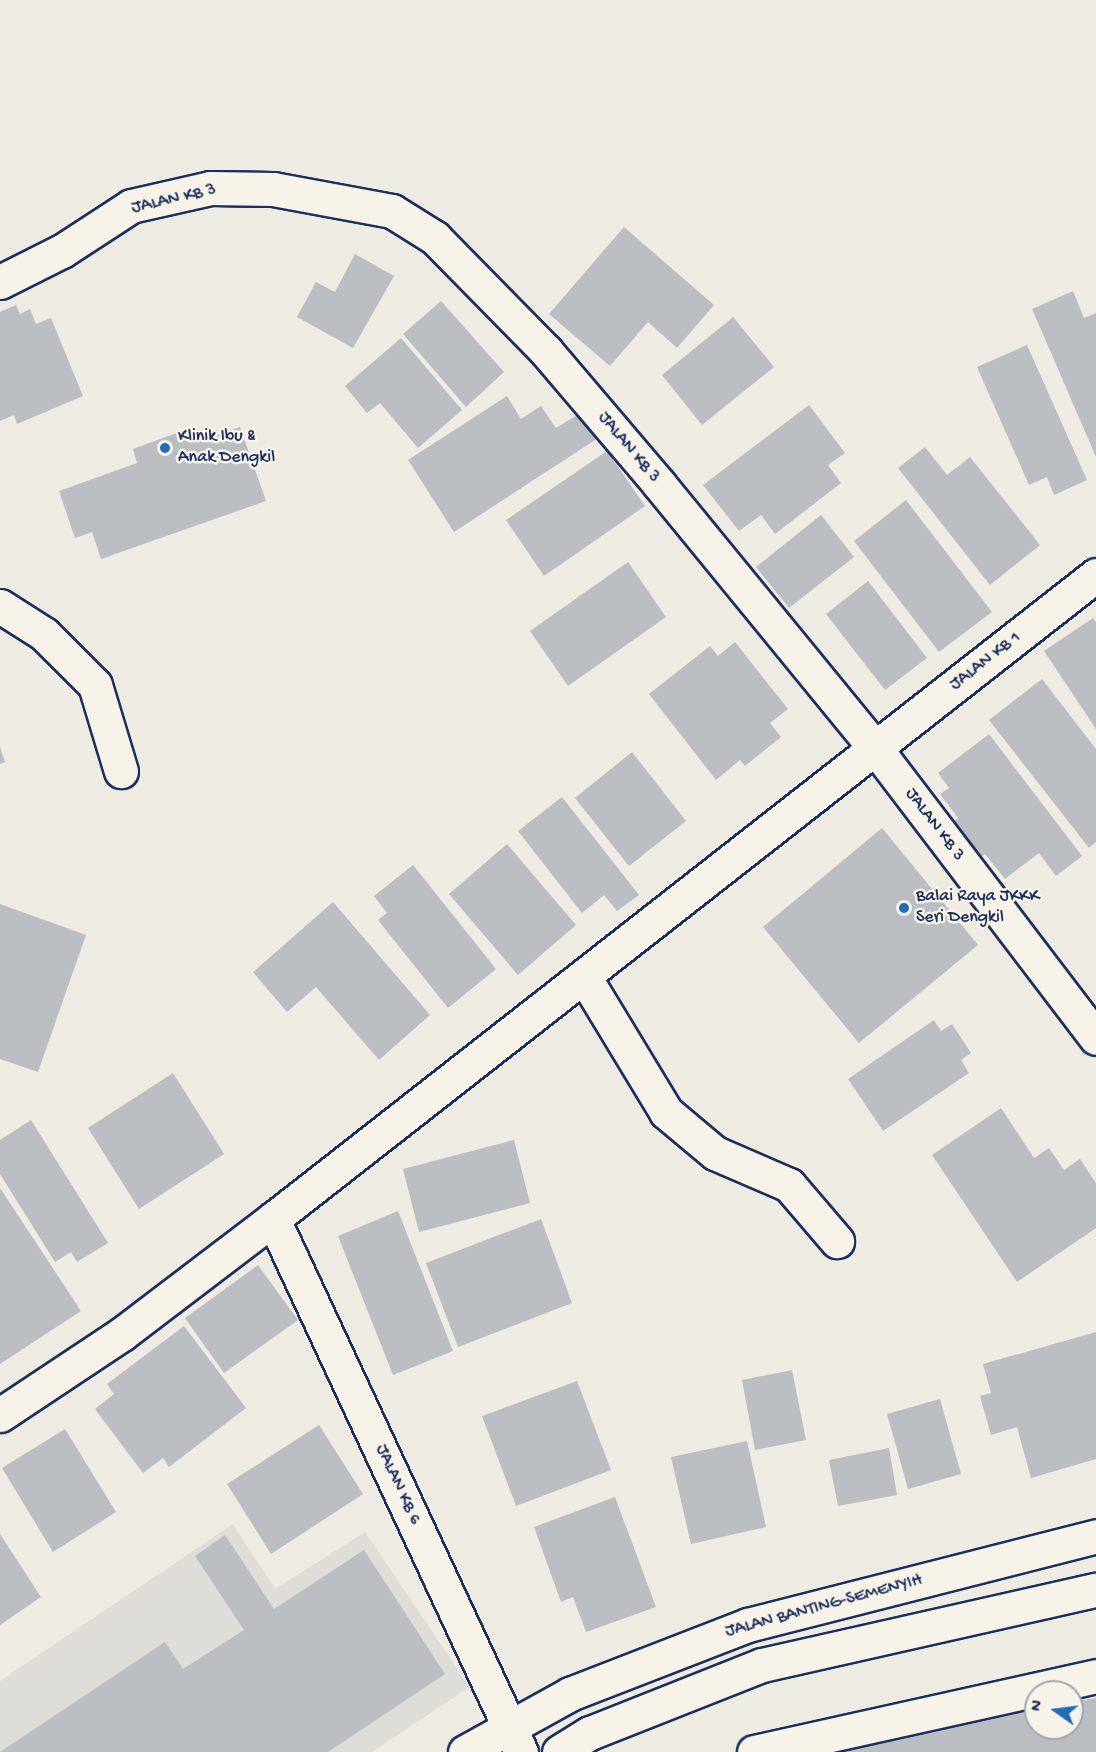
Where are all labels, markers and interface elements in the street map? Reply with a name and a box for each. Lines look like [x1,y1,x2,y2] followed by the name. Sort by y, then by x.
[130,180,218,220] street label: JALAN KB 3
[592,408,664,488] street label: JALAN KB 3
[178,427,275,470] place label: Klinik Ibu & Anak Dengkil
[156,439,174,457] marker: Klinik Ibu & Anak Dengkil
[946,628,1026,696] street label: JALAN KB 1
[899,784,969,866] street label: JALAN KB 3
[916,887,1039,930] place label: Balai Raya JKKK Seri Dengkil
[897,901,911,915] marker: Balai Raya JKKK Seri Dengkil
[369,1442,425,1528] street label: JALAN KB 6
[723,1570,925,1644] street label: JALAN BANTING-SEMENYIH
[1024,1680,1084,1740] north arrow
[1028,1699,1048,1713] text: N

